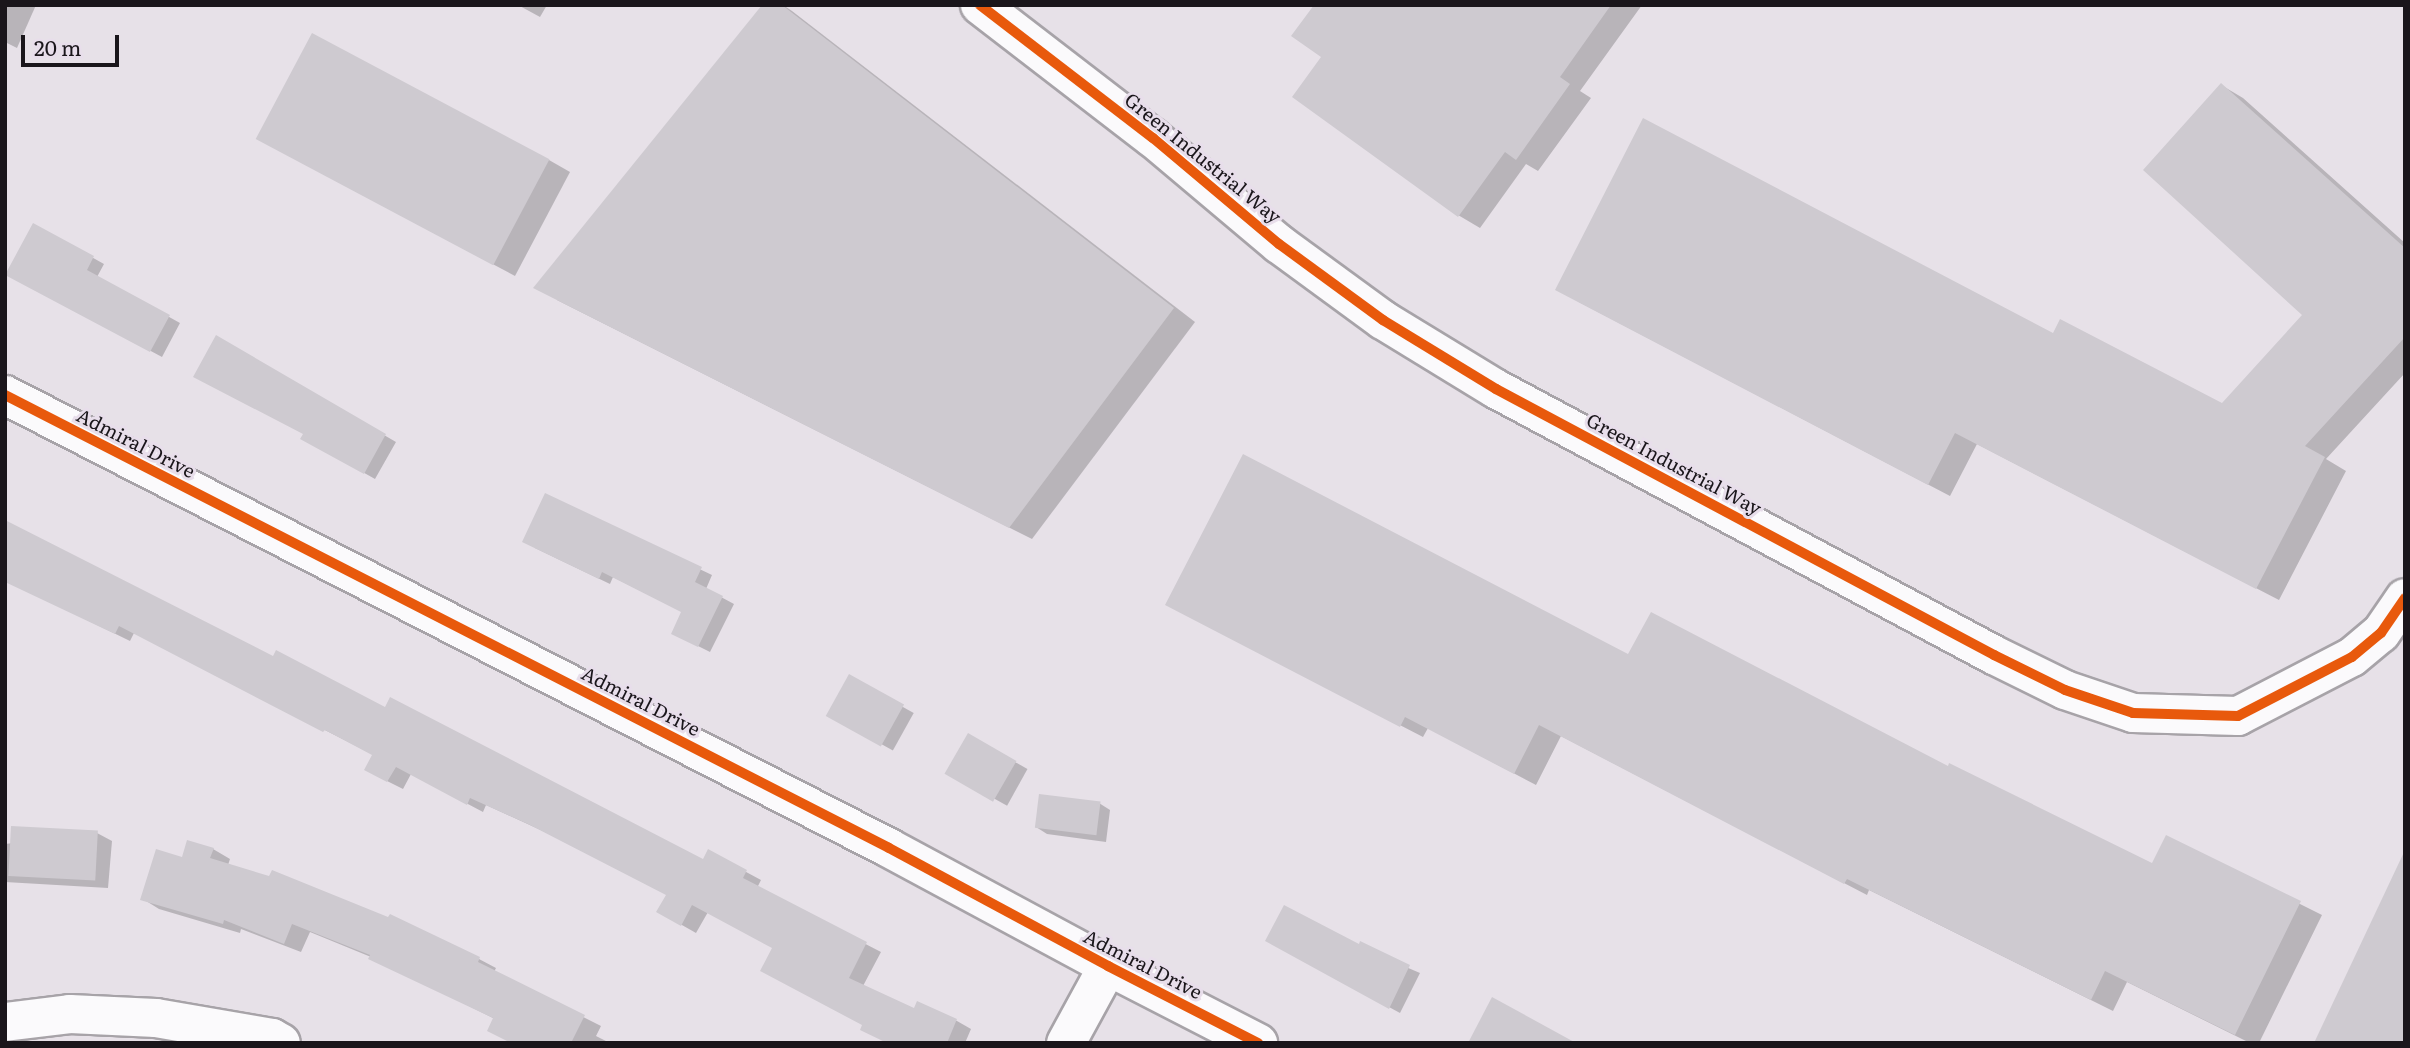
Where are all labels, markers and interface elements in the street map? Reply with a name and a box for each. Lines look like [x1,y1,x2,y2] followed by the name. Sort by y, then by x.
[24,21,122,65] scale bar
[34,31,81,62] text: 20 m
[1120,88,1286,228] street label: Green Industrial Way
[73,403,199,483] street label: Admiral Drive
[1583,408,1765,520] street label: Green Industrial Way
[578,661,704,741] street label: Admiral Drive
[1080,924,1206,1004] street label: Admiral Drive

